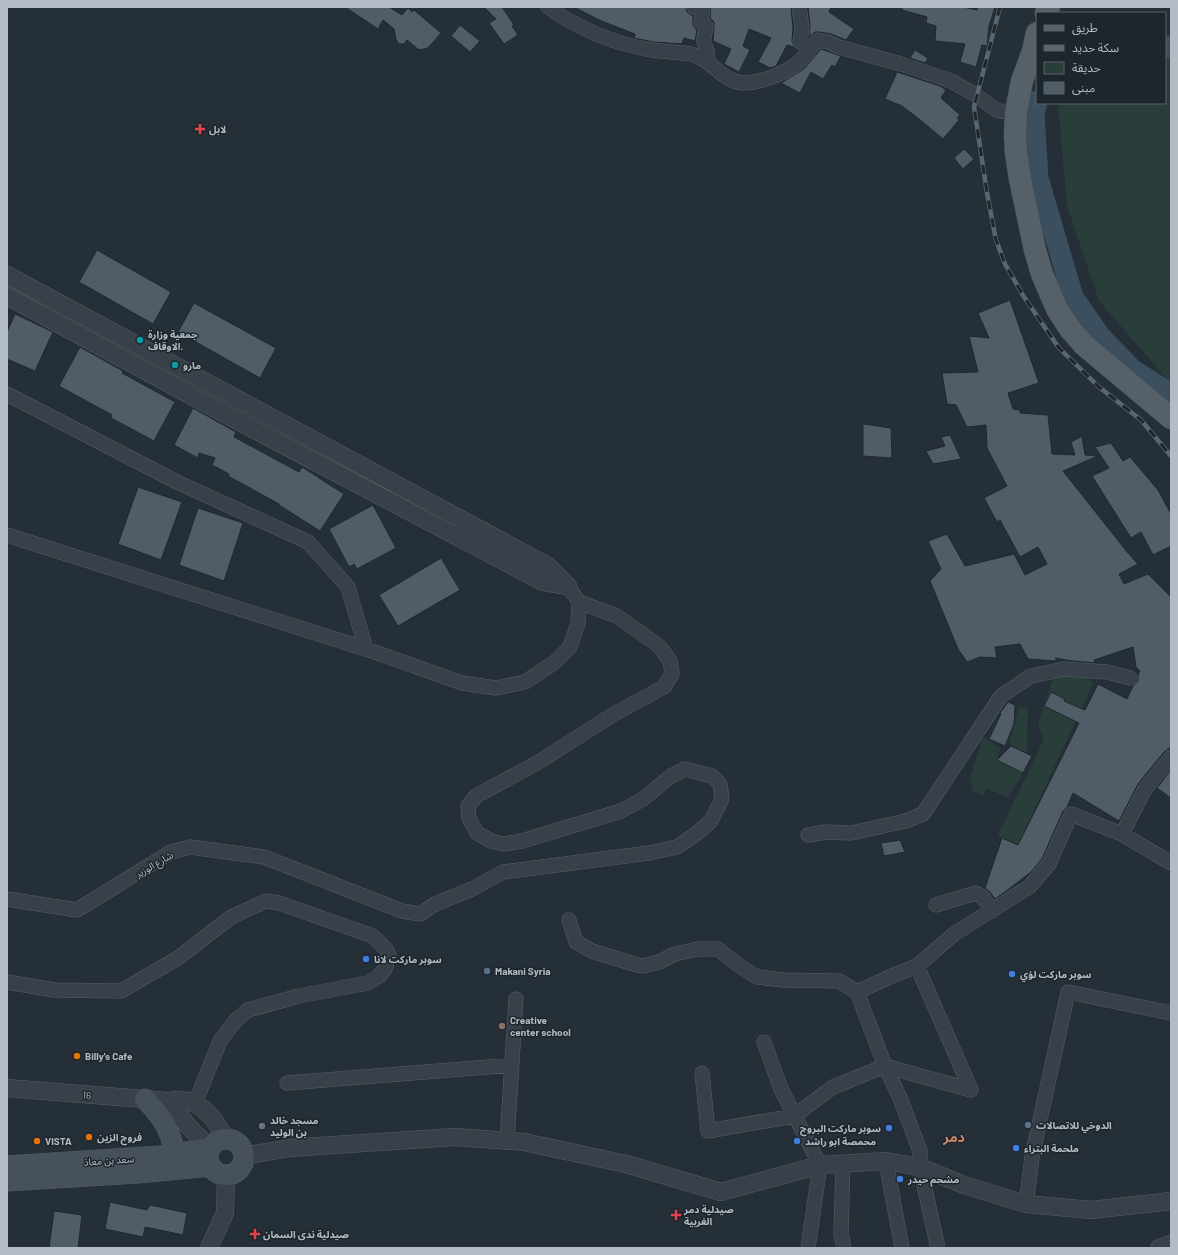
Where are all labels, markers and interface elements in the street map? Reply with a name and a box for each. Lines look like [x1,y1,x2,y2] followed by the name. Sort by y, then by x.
[1036,12,1166,104] legend
[1072,20,1098,36] text: طريق
[1072,40,1119,55] text: سكة حديد
[1072,60,1101,75] text: حديقة
[1072,80,1095,95] text: مبنى
[194,123,206,135] marker: لابل
[209,123,227,136] place label: لابل
[148,328,198,352] place label: جمعية وزارة الاوقاف.
[135,335,145,345] marker: جمعية وزارة الاوقاف.
[183,359,201,372] place label: مارو
[170,360,180,370] marker: مارو
[132,848,176,882] street label: شارع الوزير
[374,953,442,966] place label: سوبر ماركت لانا
[361,954,371,964] marker: سوبر ماركت لانا
[495,965,551,977] place label: Makani Syria
[482,966,492,976] marker: Makani Syria
[1020,968,1091,983] place label: سوبر ماركت لؤي
[1007,969,1017,979] marker: سوبر ماركت لؤي
[510,1014,571,1038] place label: Creative center school
[497,1021,507,1031] marker: Creative center school
[85,1050,133,1062] place label: Billy's Cafe
[72,1051,82,1061] marker: Billy's Cafe
[82,1089,92,1101] street label: 16
[270,1114,319,1139] place label: مسجد خالد بن الوليد
[1036,1119,1112,1134] place label: الدوخي للاتصالات
[1023,1120,1033,1130] marker: الدوخي للاتصالات
[257,1121,267,1131] marker: مسجد خالد بن الوليد
[800,1122,881,1137] place label: سوبر ماركت البروج
[884,1123,894,1133] marker: سوبر ماركت البروج
[942,1128,965,1146] district label: دمر
[97,1131,142,1146] place label: فروج الزين
[84,1132,94,1142] marker: فروج الزين
[45,1135,72,1147] place label: VISTA
[805,1135,876,1148] place label: محمصة ابو راشد
[32,1136,42,1146] marker: VISTA
[792,1136,802,1146] marker: محمصة ابو راشد
[1024,1142,1079,1155] place label: ملحمة البتراء
[1011,1143,1021,1153] marker: ملحمة البتراء
[83,1152,135,1168] street label: سعد بن معاذ
[907,1173,960,1187] place label: مشحم حيدر
[895,1174,905,1184] marker: مشحم حيدر
[683,1203,734,1228] place label: صيدلية دمر الغربية
[671,1210,681,1220] marker: صيدلية دمر الغربية
[263,1228,349,1241] place label: صيدلية ندى السمان
[250,1229,260,1239] marker: صيدلية ندى السمان

